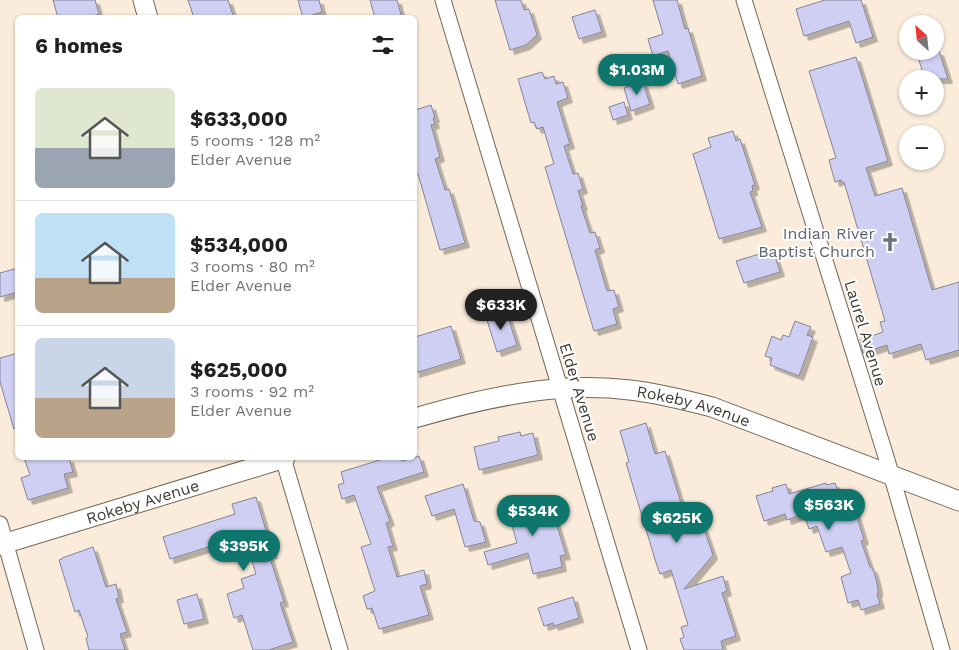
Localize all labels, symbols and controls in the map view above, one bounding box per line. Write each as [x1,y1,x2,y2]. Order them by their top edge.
north arrow [899,15,944,60]
map controls [899,15,944,170]
icon: filters [369,31,397,59]
text: 6 homes [35,33,123,58]
pin: $1.03M [596,54,678,96]
text: $1.03M [609,60,665,79]
button: + [899,70,944,115]
text: $633,000 [190,106,288,131]
icon: home [75,108,135,168]
button: − [899,125,944,170]
text: 5 rooms · 128 m² [190,131,320,150]
text: Elder Avenue [190,150,292,169]
place label: Indian River Baptist Church [758,224,875,261]
church icon: Indian River Baptist Church [879,231,901,253]
text: $534,000 [190,232,288,257]
icon: home [75,233,135,293]
text: 3 rooms · 80 m² [190,257,315,276]
text: Elder Avenue [190,276,292,295]
street label: Laurel Avenue [840,278,891,388]
pin: $633K [466,288,536,331]
text: $633K [476,295,526,314]
street label: Elder Avenue [556,341,604,444]
text: $625,000 [190,357,288,382]
icon: home [75,358,135,418]
text: 3 rooms · 92 m² [190,382,314,401]
street label: Rokeby Avenue [636,382,753,431]
text: Elder Avenue [190,401,292,420]
street label: Rokeby Avenue [84,476,201,528]
pin: $563K [794,488,864,531]
pin: $534K [498,494,568,537]
text: $563K [804,495,854,514]
text: $534K [508,501,558,520]
pin: $625K [642,502,712,544]
text: $625K [652,508,702,527]
pin: $395K [209,530,279,572]
text: $395K [219,536,269,555]

